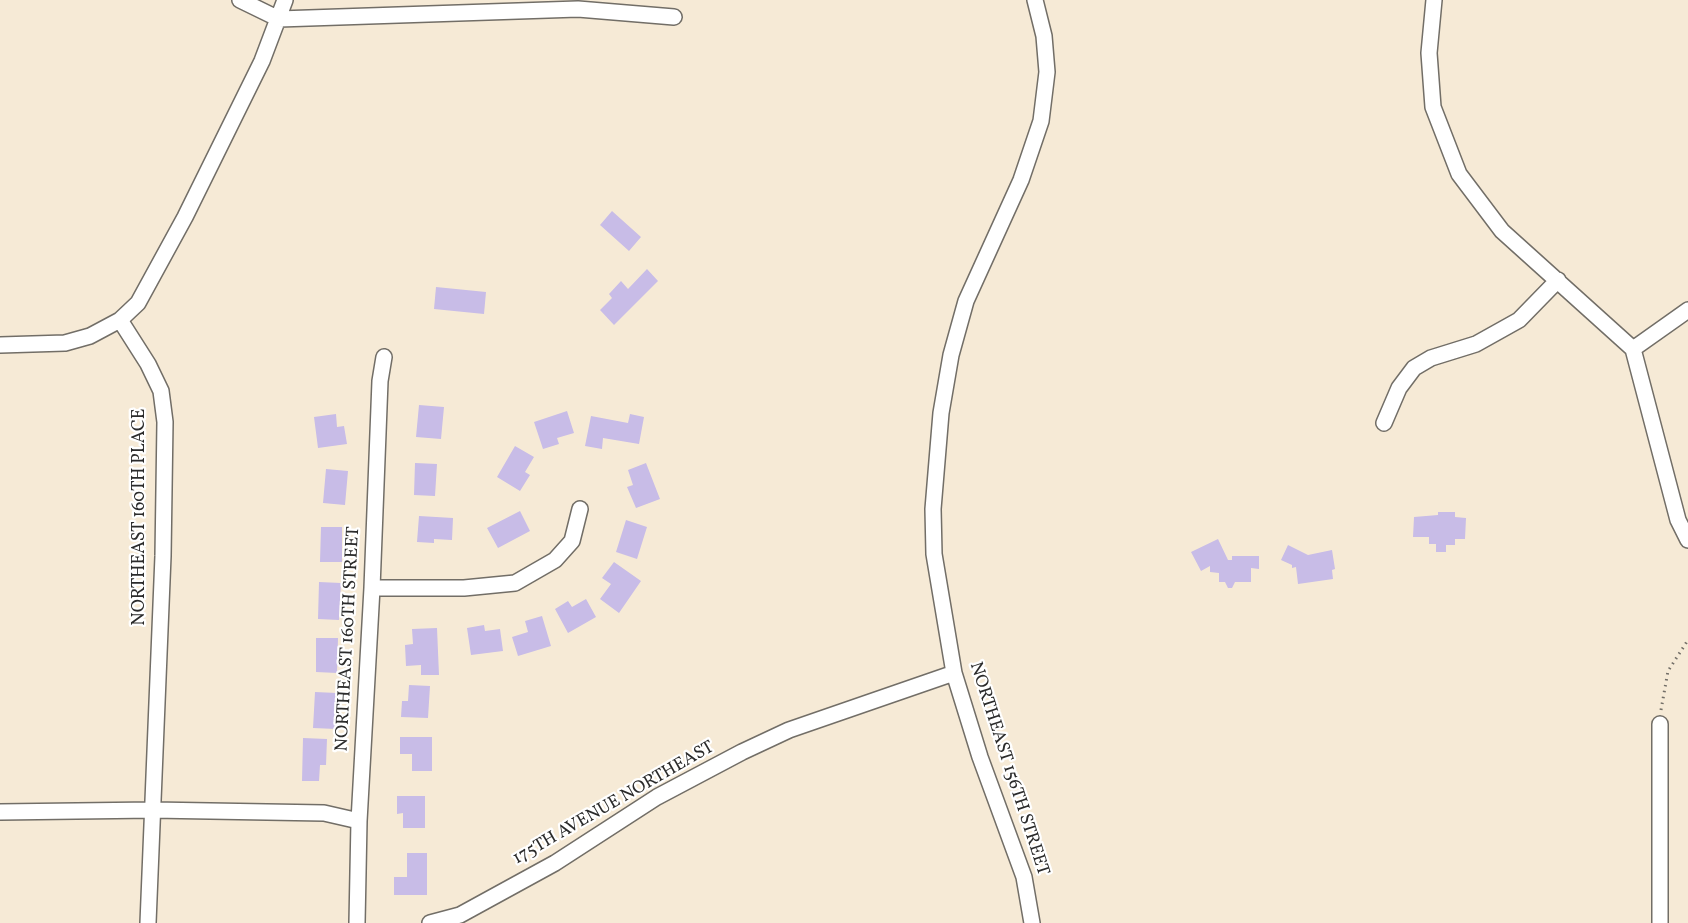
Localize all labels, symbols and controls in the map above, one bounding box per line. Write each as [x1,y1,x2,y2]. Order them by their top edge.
street label: NORTHEAST 160TH PLACE [130,408,152,626]
street label: NORTHEAST 160TH STREET [332,526,366,752]
street label: NORTHEAST 156TH STREET [963,660,1053,878]
street label: 175TH AVENUE NORTHEAST [509,737,719,871]

